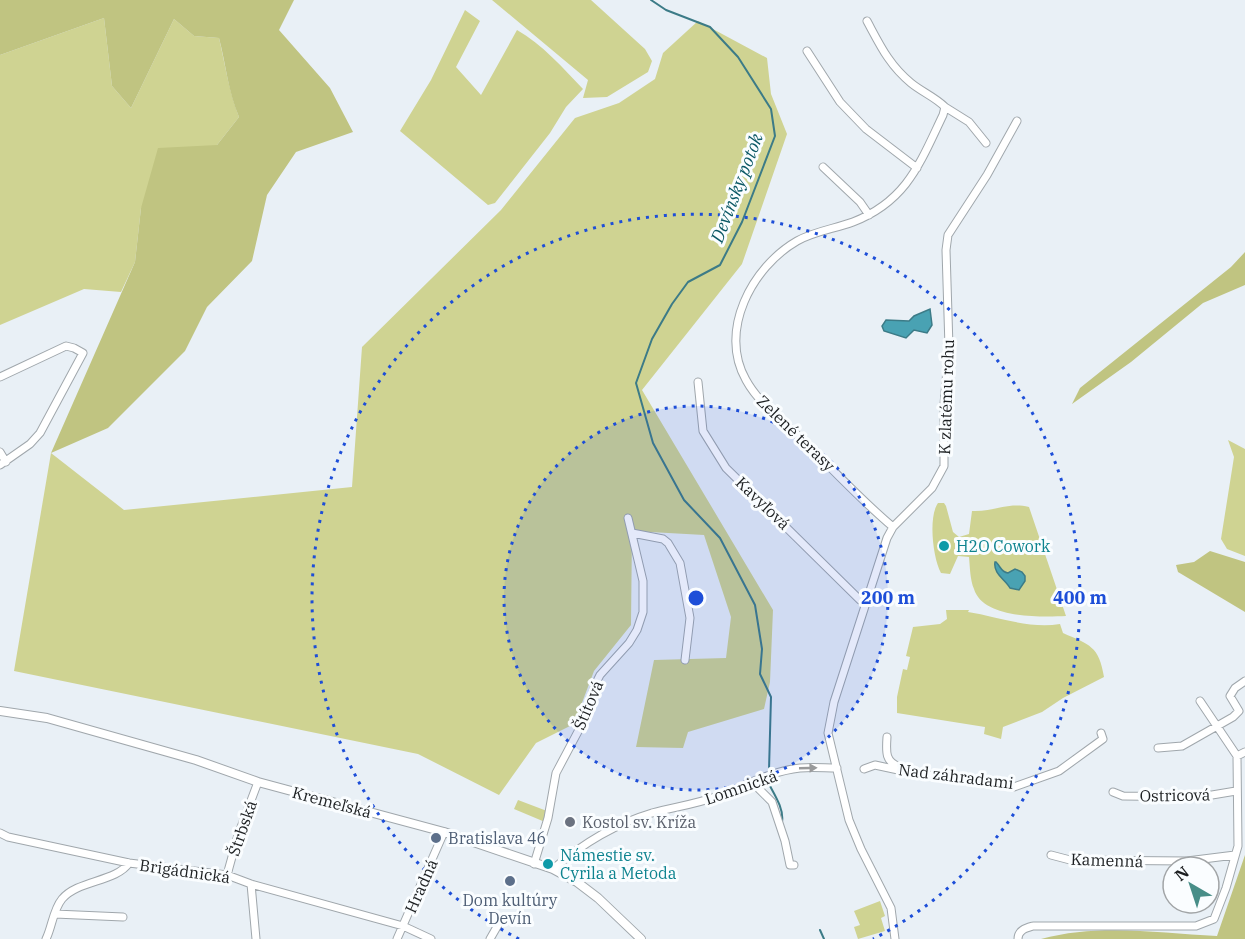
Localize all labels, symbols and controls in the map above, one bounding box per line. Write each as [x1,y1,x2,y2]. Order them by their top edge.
water label: Devínsky potok [705,129,768,247]
street label: K zlatému rohu [934,339,958,455]
street label: Zelené terasy [753,391,840,476]
street label: Kavyľová [732,472,795,534]
place label: H2O Cowork [956,536,1051,556]
marker: H2O Cowork [937,539,951,553]
text: 200 m [861,586,916,609]
text: 400 m [1053,586,1108,609]
centre of rings [686,588,706,608]
street label: Štítová [568,677,607,733]
street label: Nad záhradami [897,759,1015,793]
one-way arrow [798,764,817,773]
street label: Lomnická [702,765,780,809]
street label: Kremeľská [290,782,374,822]
street label: Ostricová [1139,784,1211,806]
street label: Štrbská [222,797,261,858]
place label: Kostol sv. Kríža [582,812,696,832]
marker: Kostol sv. Kríža [563,815,577,829]
place label: Bratislava 46 [448,828,546,848]
marker: Bratislava 46 [429,831,443,845]
place label: Námestie sv. Cyrila a Metoda [560,845,677,883]
street label: Kamenná [1070,849,1144,871]
street label: Brigádnická [138,855,232,887]
north arrow [1161,855,1221,915]
street label: Hradná [400,856,442,916]
marker: Námestie sv. Cyrila a Metoda [541,857,555,871]
text: N [1170,862,1193,885]
marker: Dom kultúry Devín [503,874,517,888]
place label: Dom kultúry Devín [463,890,558,928]

